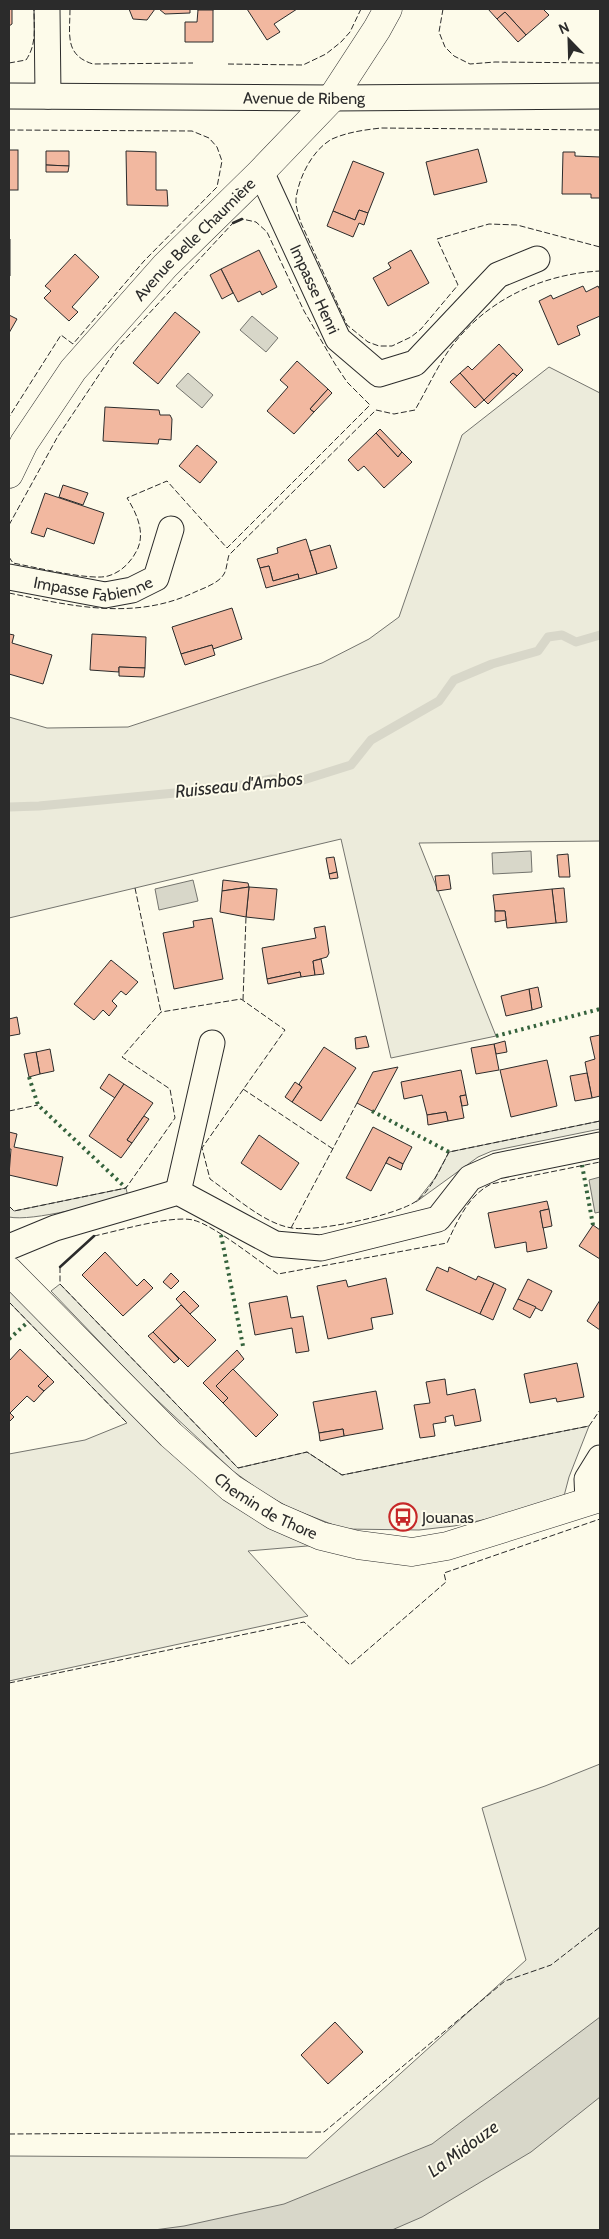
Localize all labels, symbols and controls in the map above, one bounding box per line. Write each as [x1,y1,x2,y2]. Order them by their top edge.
north arrow [544,15,594,65]
text: N [556,18,572,38]
street label: Avenue de Ribeng [243,88,366,108]
street label: Avenue Belle Chaumière [130,174,259,304]
street label: Impasse Henri [286,241,344,337]
street label: Impasse Fabienne [32,572,156,605]
water label: Ruisseau d'Ambos [174,767,304,803]
street label: Chemin de Thore [211,1468,321,1543]
bus stop icon: Jouanas [388,1502,418,1532]
place label: Jouanas [421,1508,474,1527]
water label: La Midouze [423,2116,503,2182]

